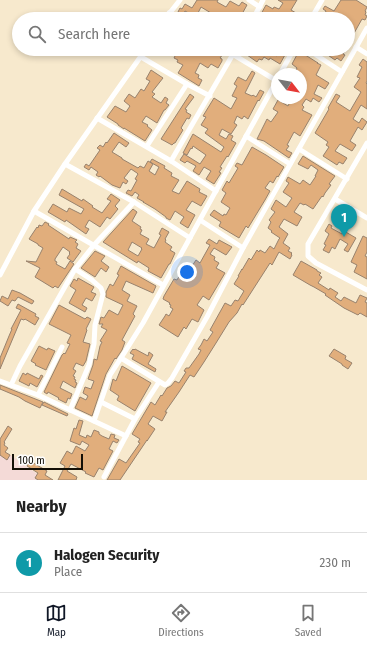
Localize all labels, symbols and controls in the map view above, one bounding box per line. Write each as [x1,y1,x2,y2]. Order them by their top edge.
search box [12,12,355,56]
icon: search [26,23,48,45]
text: Search here [58,25,130,43]
north arrow [271,68,307,104]
pin: 1 [331,204,357,237]
your location [177,262,197,282]
scale bar [12,452,83,471]
text: 100 m [18,454,45,467]
text: Nearby [16,496,67,517]
text: Halogen Security [54,546,159,564]
text: 1 [26,555,32,570]
text: 230 m [320,555,351,570]
text: Place [54,564,82,579]
tab: Map [45,602,67,639]
tab: Directions [158,602,204,639]
tab: Saved [295,602,322,639]

